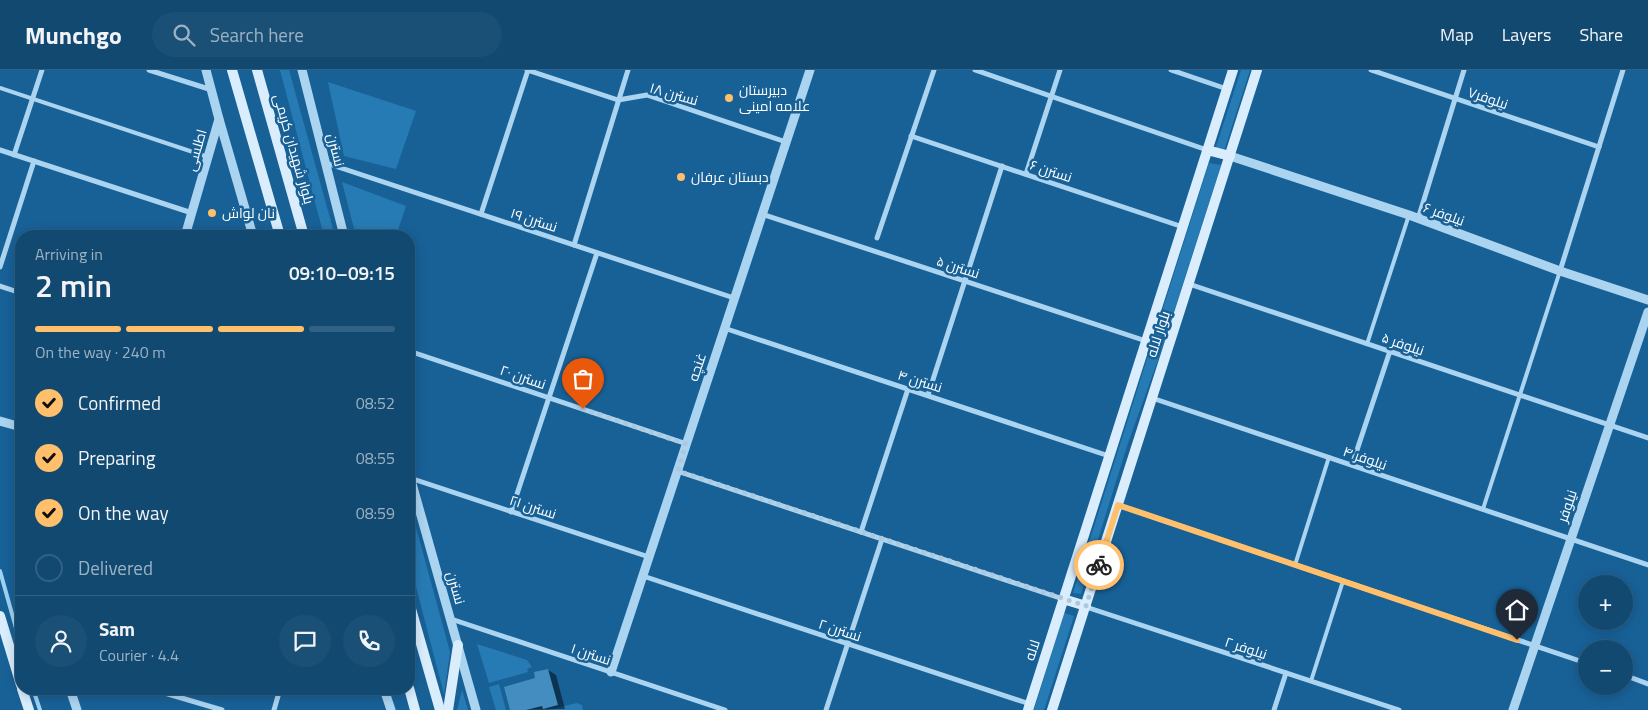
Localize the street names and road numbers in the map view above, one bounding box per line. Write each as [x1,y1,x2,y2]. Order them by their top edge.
street label: نسترن ۱۸ [647,77,701,110]
street label: نیلوفر۷ [1465,81,1511,114]
street label: بلوار شهیدان کریمی [269,91,320,206]
street label: اطلسی [180,126,212,173]
street label: نسترن [322,131,351,169]
street label: نسترن ۶ [1027,154,1075,187]
street label: نیلوفر ۶ [1421,196,1468,231]
street label: نسترن ۱۹ [508,202,560,237]
street label: نسترن ۵ [934,250,982,283]
street label: بلوار لاله [1140,308,1175,360]
street label: نیلوفر ۵ [1379,326,1427,361]
street label: غنچه [682,350,711,384]
street label: نسترن ۲۰ [497,359,549,394]
street label: نسترن ۴ [895,364,945,397]
street label: نیلوفر ۴ [1340,440,1390,475]
street label: نیلوفر [1551,487,1582,526]
street label: نسترن ۲۱ [507,489,559,524]
street label: نسترن [442,569,471,607]
street label: نسترن ۲ [816,613,864,646]
street label: نیلوفر ۲ [1222,631,1270,664]
street label: نسترن ۱ [568,637,614,670]
street label: لاله [1018,637,1045,663]

